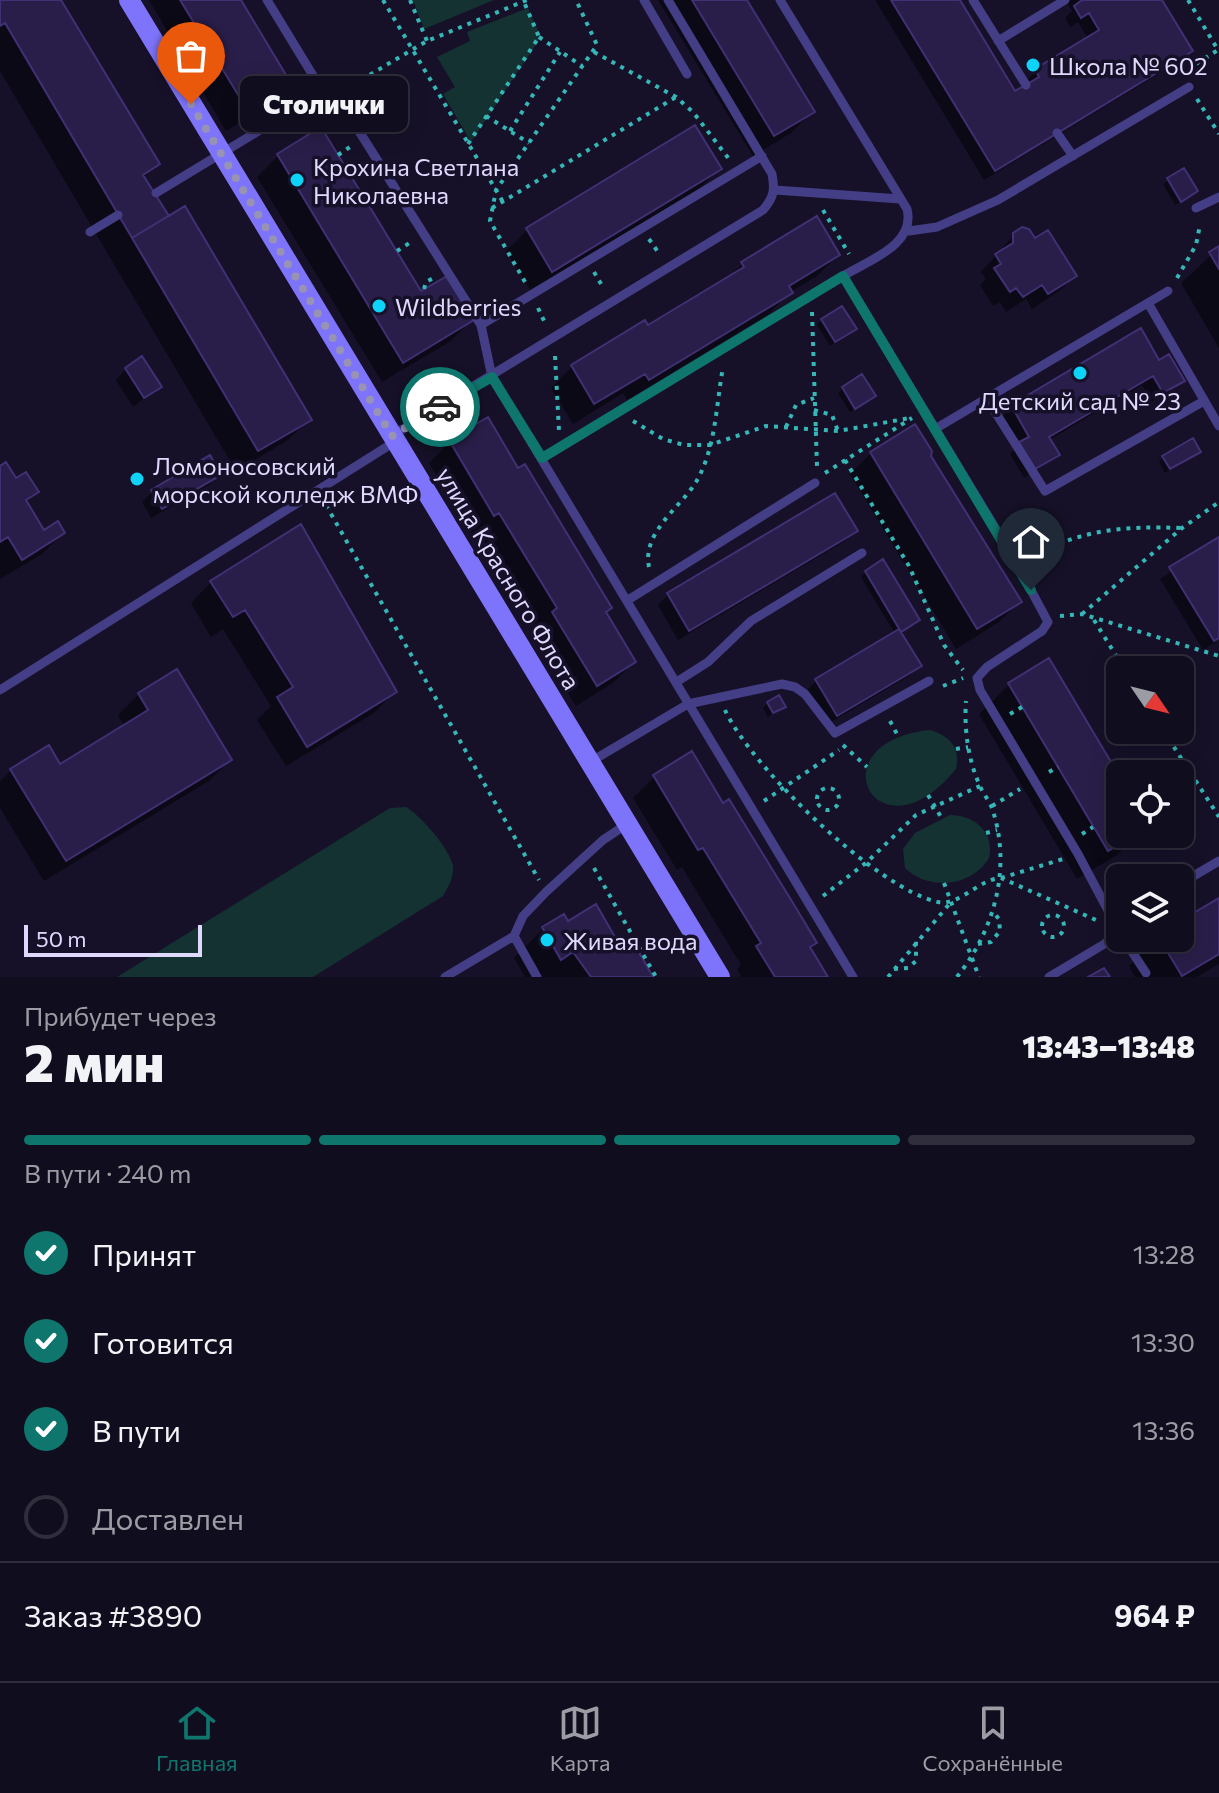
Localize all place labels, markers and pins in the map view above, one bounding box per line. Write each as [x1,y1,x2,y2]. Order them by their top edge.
pin [157,22,225,104]
place label: Школа № 602 [1049,51,1208,80]
marker: Школа № 602 [1024,56,1042,74]
callout: Столички [239,76,407,132]
place label: Крохина Светлана Николаевна [313,152,519,209]
marker: Крохина Светлана Николаевна [288,171,306,189]
place label: Wildberries [395,292,521,321]
marker: Wildberries [370,297,388,315]
marker: Детский сад № 23 [1071,364,1089,382]
place label: Детский сад № 23 [979,386,1181,415]
place label: Ломоносовский морской колледж ВМФ [153,451,418,508]
marker: Ломоносовский морской колледж ВМФ [128,470,146,488]
pin [997,508,1065,590]
place label: Живая вода [563,926,697,955]
marker: Живая вода [538,931,556,949]

